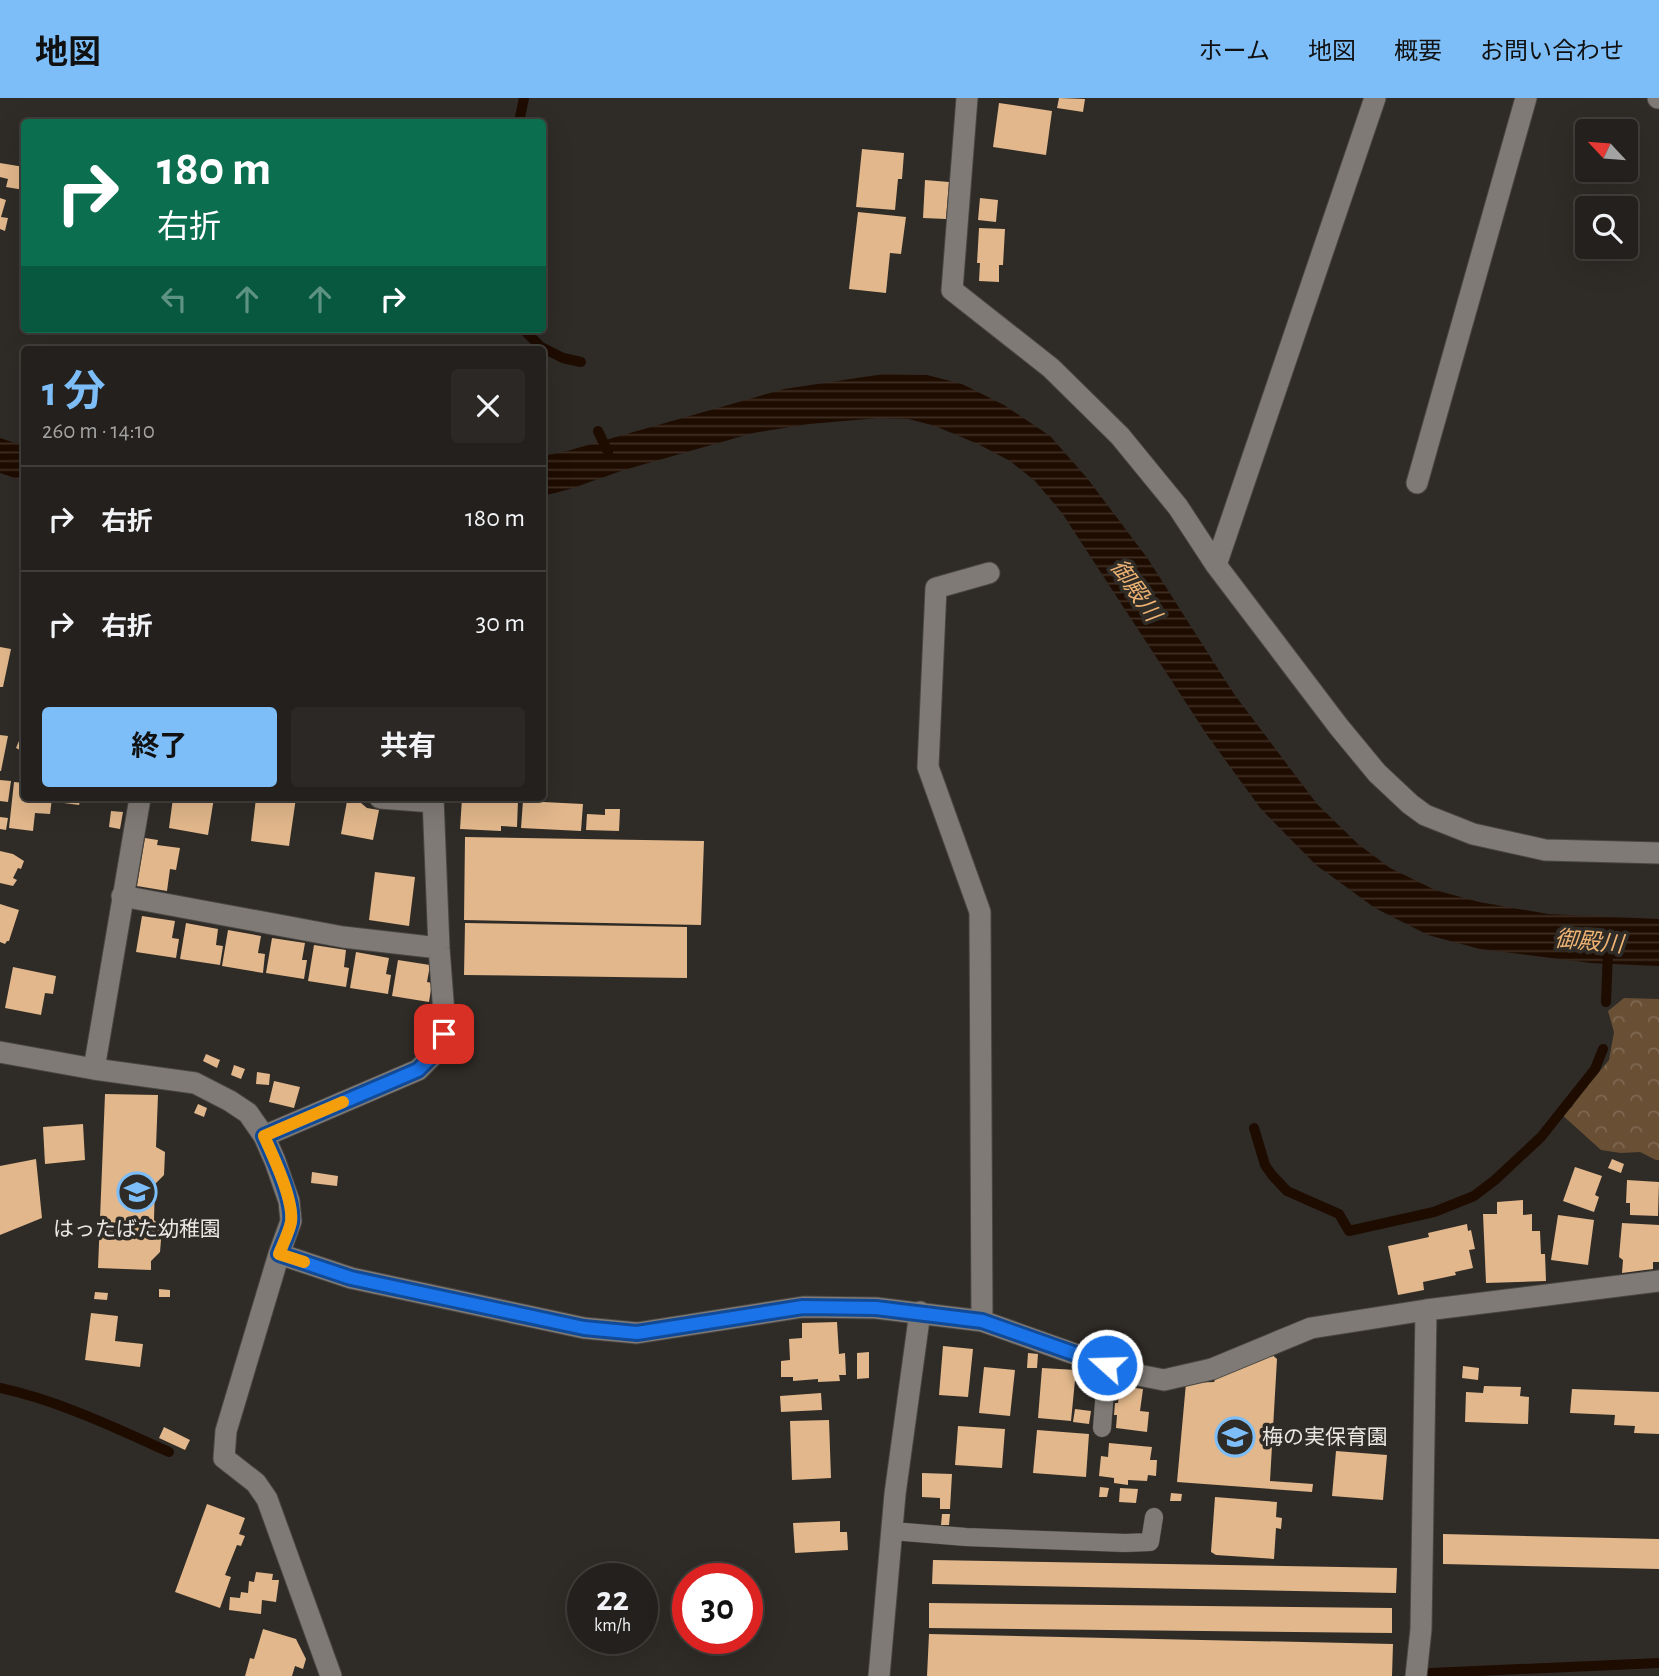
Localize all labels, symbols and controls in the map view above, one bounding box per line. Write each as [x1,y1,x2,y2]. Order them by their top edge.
text: 地図 [35,37,101,70]
text: ホーム [1199,40,1270,64]
text: 地図 [1308,40,1356,64]
text: 概要 [1394,40,1442,64]
text: お問い合わせ [1480,40,1624,64]
north arrow [1575,119,1638,182]
map controls [1575,119,1638,259]
text: 180 m [157,145,271,194]
icon: right [42,147,133,238]
button: search [1575,196,1638,259]
text: 右折 [157,211,221,243]
icon: left [155,280,193,318]
icon: ahead [228,280,266,318]
icon: ahead [301,280,339,318]
icon: right [374,280,412,318]
button: close [451,369,525,443]
text: 1 分 [42,371,105,413]
text: 260 m · 14:10 [42,420,155,443]
icon: right [42,500,80,538]
text: 180 m [465,505,525,531]
text: 右折 [101,509,153,535]
water label: 御殿川 [1106,555,1167,628]
icon: right [42,605,80,643]
text: 30 m [475,610,525,636]
text: 右折 [101,614,153,640]
button: 終了 [42,707,277,787]
button: 共有 [291,707,525,787]
water label: 御殿川 [1553,926,1627,957]
pin [414,1004,474,1064]
icon: arrive [425,1015,463,1053]
school or university icon: はったばた幼稚園 [116,1171,158,1213]
place label: はったばた幼稚園 [53,1218,221,1240]
position arrow [1070,1328,1144,1402]
school or university icon: 梅の実保育園 [1214,1416,1256,1458]
place label: 梅の実保育園 [1262,1426,1388,1448]
speed limit sign: 30 [672,1563,763,1654]
text: 22 [596,1582,629,1617]
text: km/h [594,1617,631,1635]

